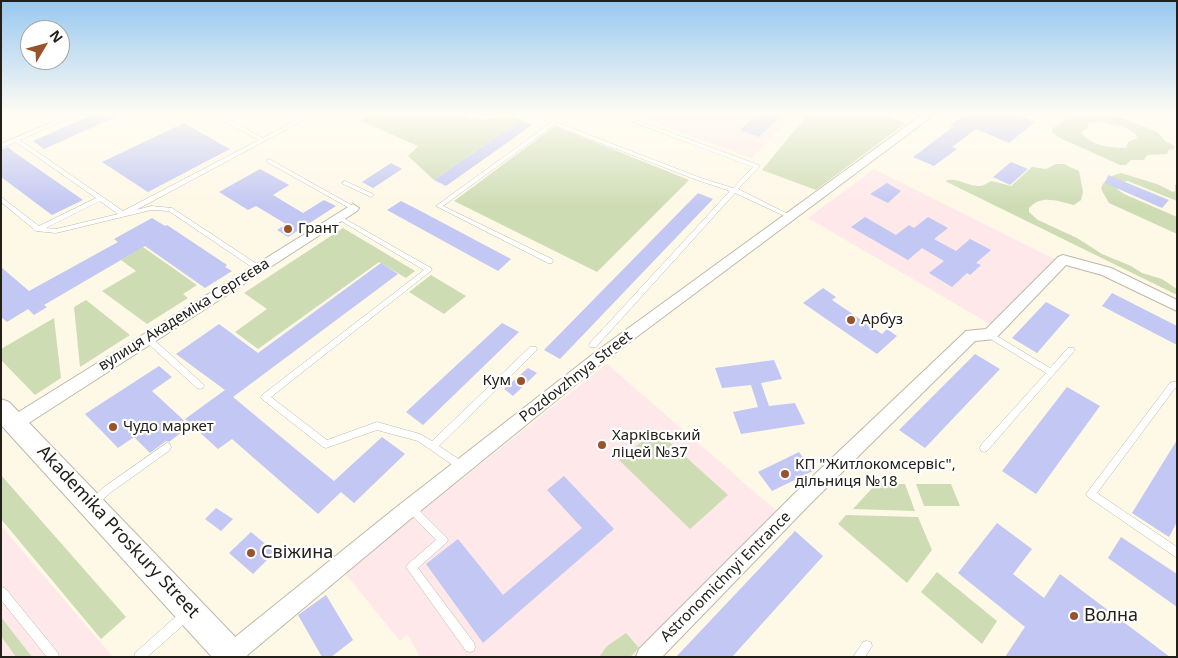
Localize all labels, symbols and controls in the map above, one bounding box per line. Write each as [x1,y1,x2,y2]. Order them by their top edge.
north arrow [20,20,70,70]
text: N [46,26,68,47]
place label: Грант [298,220,339,238]
marker: Грант [282,223,294,235]
street label: вулиця Академіка Сергєєва [95,255,273,375]
place label: Арбуз [861,311,903,329]
marker: Арбуз [845,314,857,326]
street label: Pozdovzhnya Street [516,327,636,427]
place label: Кум [483,372,511,390]
marker: Кум [515,375,527,387]
place label: Чудо маркет [123,418,214,436]
marker: Чудо маркет [107,421,119,433]
place label: Харківський ліцей №37 [612,427,701,462]
marker: Харківський ліцей №37 [596,439,608,451]
street label: Akademika Proskury Street [32,441,204,623]
place label: КП "Житлокомсервіс", дільниця №18 [795,456,956,491]
marker: КП "Житлокомсервіс", дільниця №18 [779,468,791,480]
street label: Astronomichnyi Entrance [657,508,795,646]
place label: Свіжина [261,542,333,564]
marker: Свіжина [245,547,257,559]
place label: Волна [1084,605,1138,627]
marker: Волна [1068,610,1080,622]

